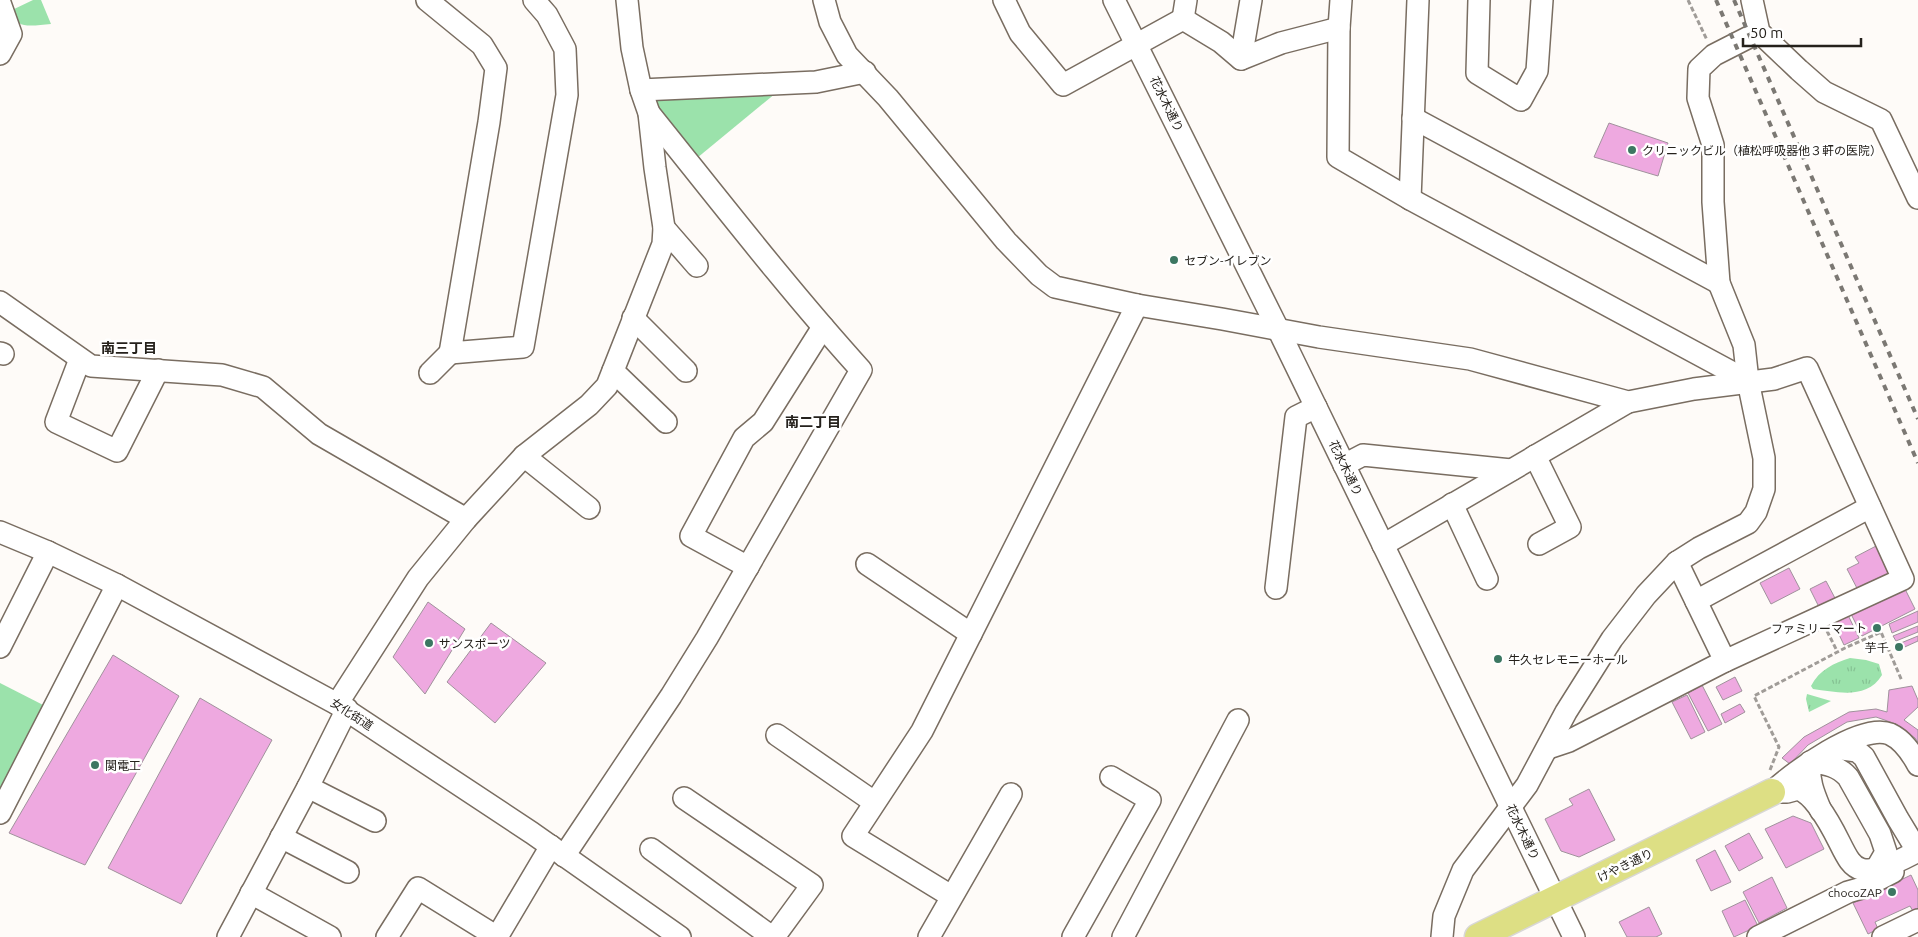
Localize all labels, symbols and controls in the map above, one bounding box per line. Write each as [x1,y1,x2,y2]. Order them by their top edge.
scale bar [1743,15,1860,47]
text: 50 m [1750,24,1783,41]
street label: 花水木通り [1148,74,1186,134]
marker: クリニックビル（植松呼吸器他３軒の医院） [1626,144,1638,156]
place label: クリニックビル（植松呼吸器他３軒の医院） [1642,144,1882,157]
marker: セブン-イレブン [1168,254,1180,266]
place label: セブン-イレブン [1184,254,1271,267]
district label: 南三丁目 [101,340,157,356]
district label: 南二丁目 [785,414,841,430]
street label: 花水木通り [1327,438,1365,498]
place label: ファミリーマート [1771,622,1867,635]
marker: ファミリーマート [1871,622,1883,634]
marker: サンスポーツ [423,637,435,649]
place label: サンスポーツ [439,637,511,650]
place label: 芋千 [1865,641,1889,654]
marker: 芋千 [1893,641,1905,653]
marker: 牛久セレモニーホール [1492,653,1504,665]
place label: 牛久セレモニーホール [1508,653,1628,666]
street label: 女化街道 [328,695,376,733]
marker: 関電工 [89,759,101,771]
place label: 関電工 [105,759,141,772]
street label: 花水木通り [1504,802,1542,862]
street label: けやき通り [1595,846,1655,884]
place label: chocoZAP [1828,886,1882,899]
marker: chocoZAP [1886,886,1898,898]

